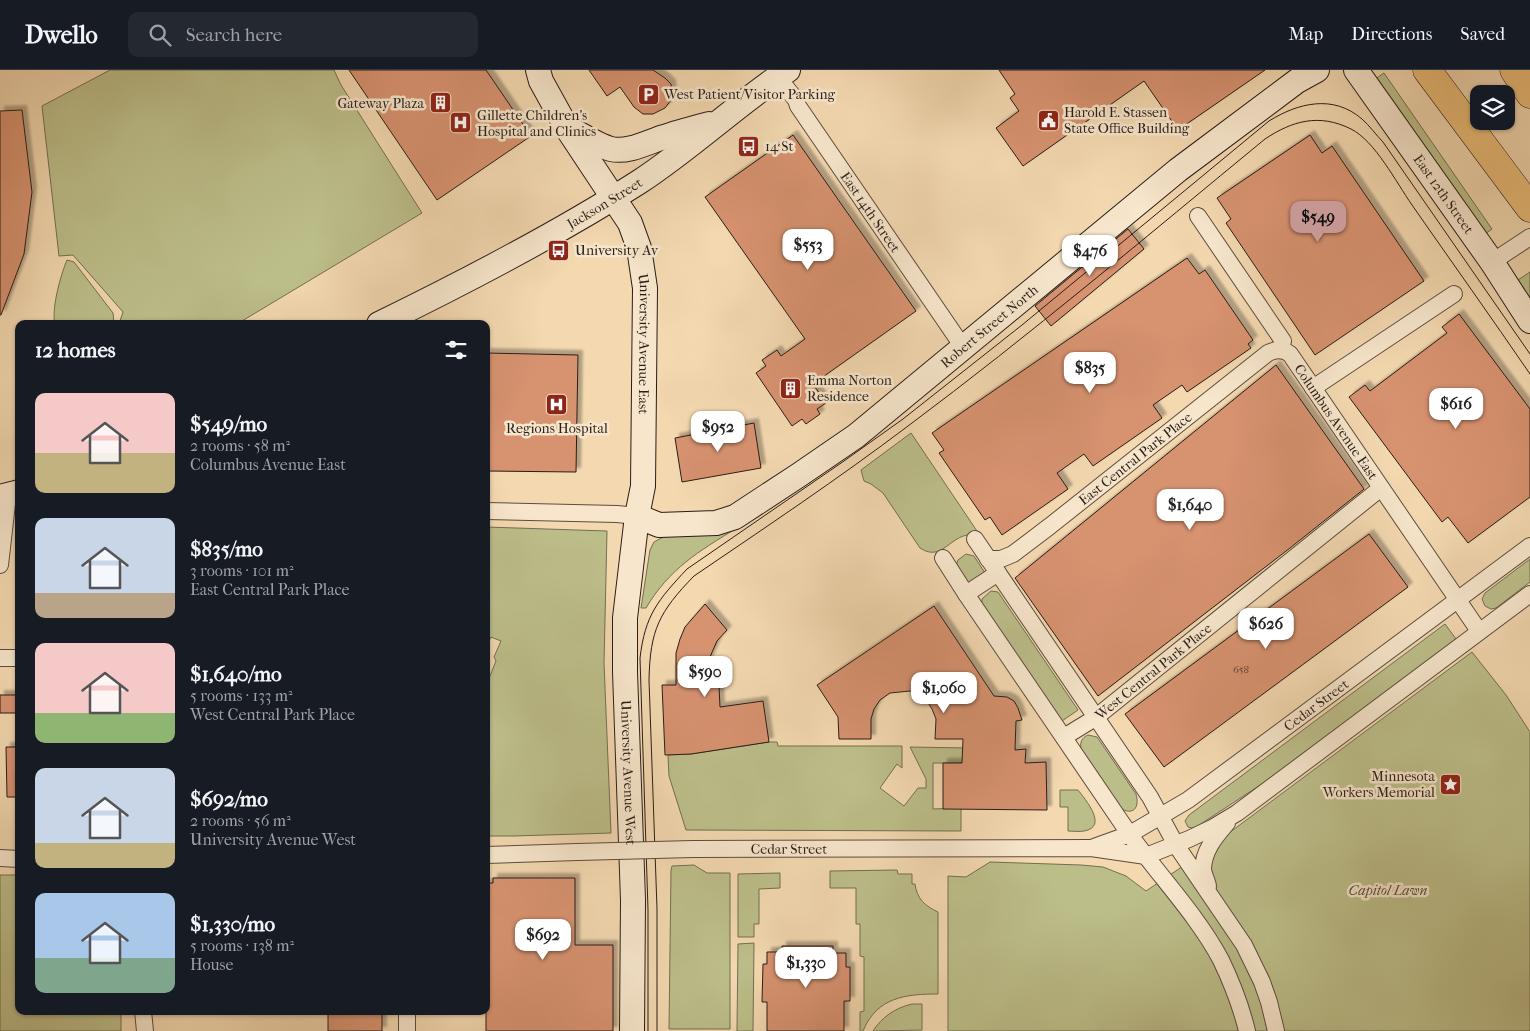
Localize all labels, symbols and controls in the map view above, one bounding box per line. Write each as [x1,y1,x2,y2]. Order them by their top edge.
search box [128,12,478,57]
text: Dwello [25,21,98,49]
icon: search [146,21,174,49]
text: Search here [186,24,282,46]
text: Map [1289,24,1323,45]
text: Directions [1351,24,1432,45]
text: Saved [1460,24,1505,45]
parking icon: West Patient/Visitor Parking [636,82,660,106]
map controls [1470,85,1515,130]
button: layers [1470,85,1515,130]
place label: West Patient/Visitor Parking [663,86,836,103]
building icon: Gateway Plaza [428,91,452,115]
place label: Gateway Plaza [337,95,425,112]
place label: Harold E. Stassen State Office Building [1064,104,1190,137]
place label: Gillette Children's Hospital and Clinics [477,107,596,140]
public building icon: Harold E. Stassen State Office Building [1036,108,1060,132]
hospital icon: Gillette Children's Hospital and Clinics [449,111,473,135]
bus stop icon: 14 St [737,134,761,158]
place label: 14 St [765,138,794,155]
street label: East 12th Street [1410,151,1478,237]
street label: East 14th Street [837,168,904,256]
street label: Jackson Street [563,174,645,233]
pin: $549 [1288,200,1348,243]
text: $549 [1301,207,1335,226]
pin: $553 [778,228,838,271]
pin: $476 [1060,234,1120,277]
text: $553 [793,235,823,254]
bus stop icon: University Av [547,238,571,262]
text: $476 [1073,241,1107,260]
place label: University Av [575,242,659,259]
street label: University Avenue East [634,272,654,414]
street label: Robert Street North [937,281,1042,371]
icon: filters [442,336,470,364]
text: 12 homes [35,338,116,362]
pin: $835 [1060,352,1120,394]
text: $835 [1075,358,1105,377]
street label: Columbus Avenue East [1291,361,1382,483]
place label: Emma Norton Residence [807,372,892,405]
building icon: Emma Norton Residence [779,376,803,400]
pin: $616 [1426,388,1486,430]
hospital icon: Regions Hospital [545,393,569,417]
text: $616 [1440,394,1472,413]
street label: East Central Park Place [1075,408,1195,509]
pin: $952 [688,410,748,453]
text: $549/mo [190,412,267,436]
icon: home [75,413,135,473]
text: $952 [702,417,734,436]
place label: Regions Hospital [506,420,608,437]
text: 2 rooms · 58 m² [190,436,290,455]
text: Columbus Avenue East [190,455,346,474]
pin: $1,640 [1149,488,1231,531]
text: $1,640 [1168,495,1212,514]
text: $835/mo [190,537,263,561]
icon: home [75,538,135,598]
text: 3 rooms · 101 m² [190,561,293,580]
text: East Central Park Place [190,580,350,599]
pin: $626 [1236,608,1296,650]
text: $626 [1249,614,1283,633]
street label: West Central Park Place [1091,619,1215,724]
pin: $590 [675,656,735,698]
text: $1,640/mo [190,662,282,686]
text: $590 [689,662,721,681]
icon: home [75,663,135,723]
house number: 658 [1233,663,1249,676]
pin: $1,060 [903,672,985,714]
street label: Cedar Street [1280,675,1352,735]
text: $1,060 [922,678,966,697]
text: 5 rooms · 133 m² [190,686,293,705]
street label: University Avenue West [617,700,640,845]
text: West Central Park Place [190,705,355,724]
place label: Minnesota Workers Memorial [1322,768,1436,801]
place icon: Minnesota Workers Memorial [1439,772,1463,796]
text: $692/mo [190,787,268,811]
icon: home [75,788,135,848]
text: 2 rooms · 56 m² [190,811,291,830]
text: University Avenue West [190,830,356,849]
street label: Cedar Street [751,840,827,857]
park label: Capitol Lawn [1349,882,1428,899]
text: $1,330/mo [190,912,275,936]
icon: home [75,913,135,973]
pin: $692 [513,918,573,961]
text: $692 [526,925,560,944]
text: 5 rooms · 138 m² [190,936,294,955]
pin: $1,330 [765,946,847,989]
text: $1,330 [786,953,826,972]
text: House [190,955,233,974]

